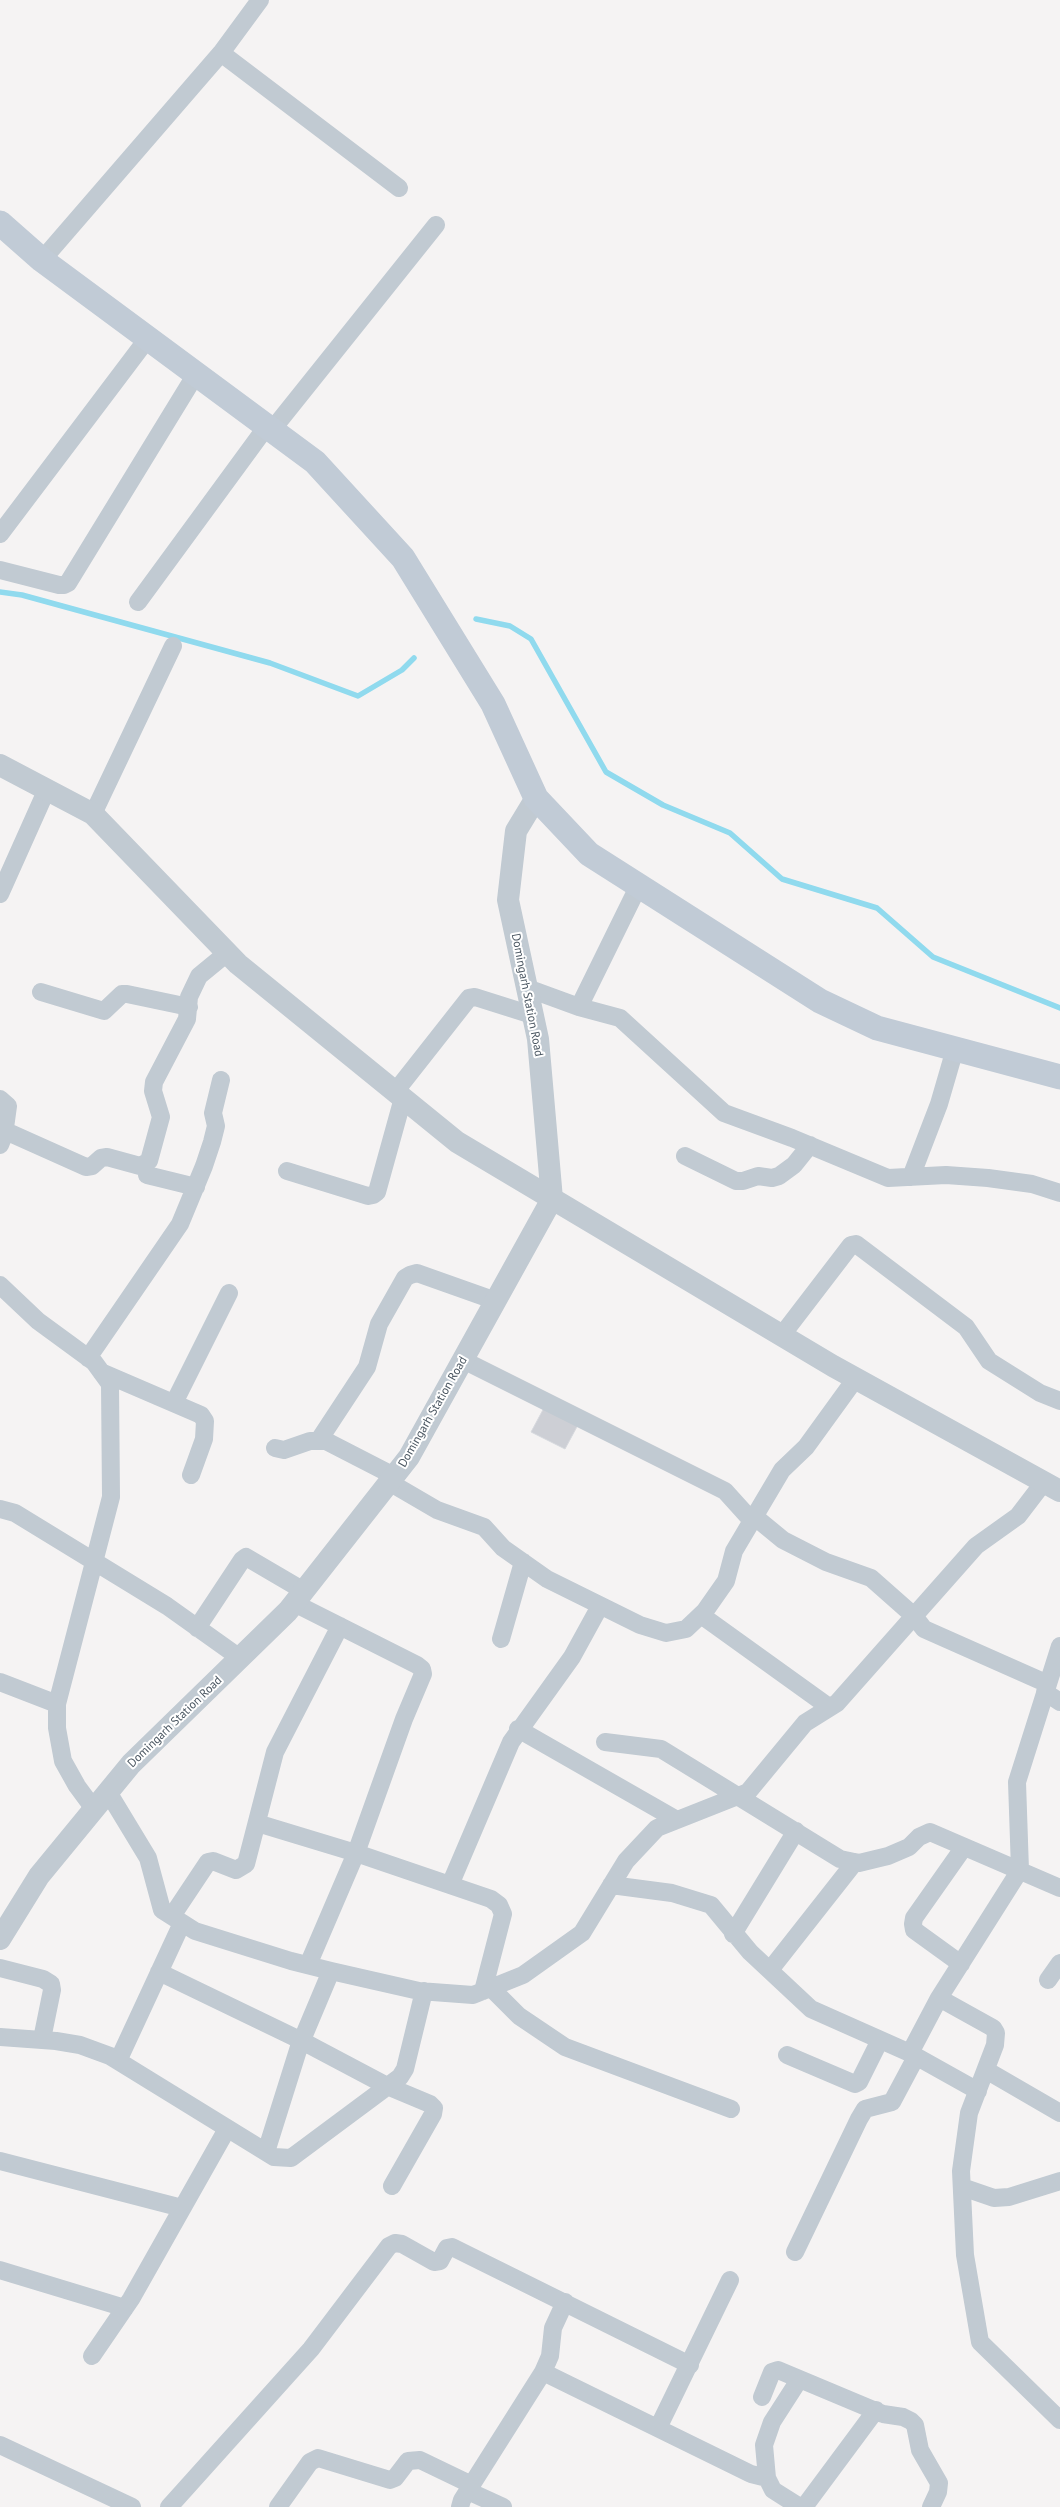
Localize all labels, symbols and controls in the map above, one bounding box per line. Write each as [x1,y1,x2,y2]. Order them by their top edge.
street label: Domingarh Station Road [508,932,546,1058]
street label: Domingarh Station Road [395,1354,471,1470]
street label: Domingarh Station Road [125,1673,225,1771]

